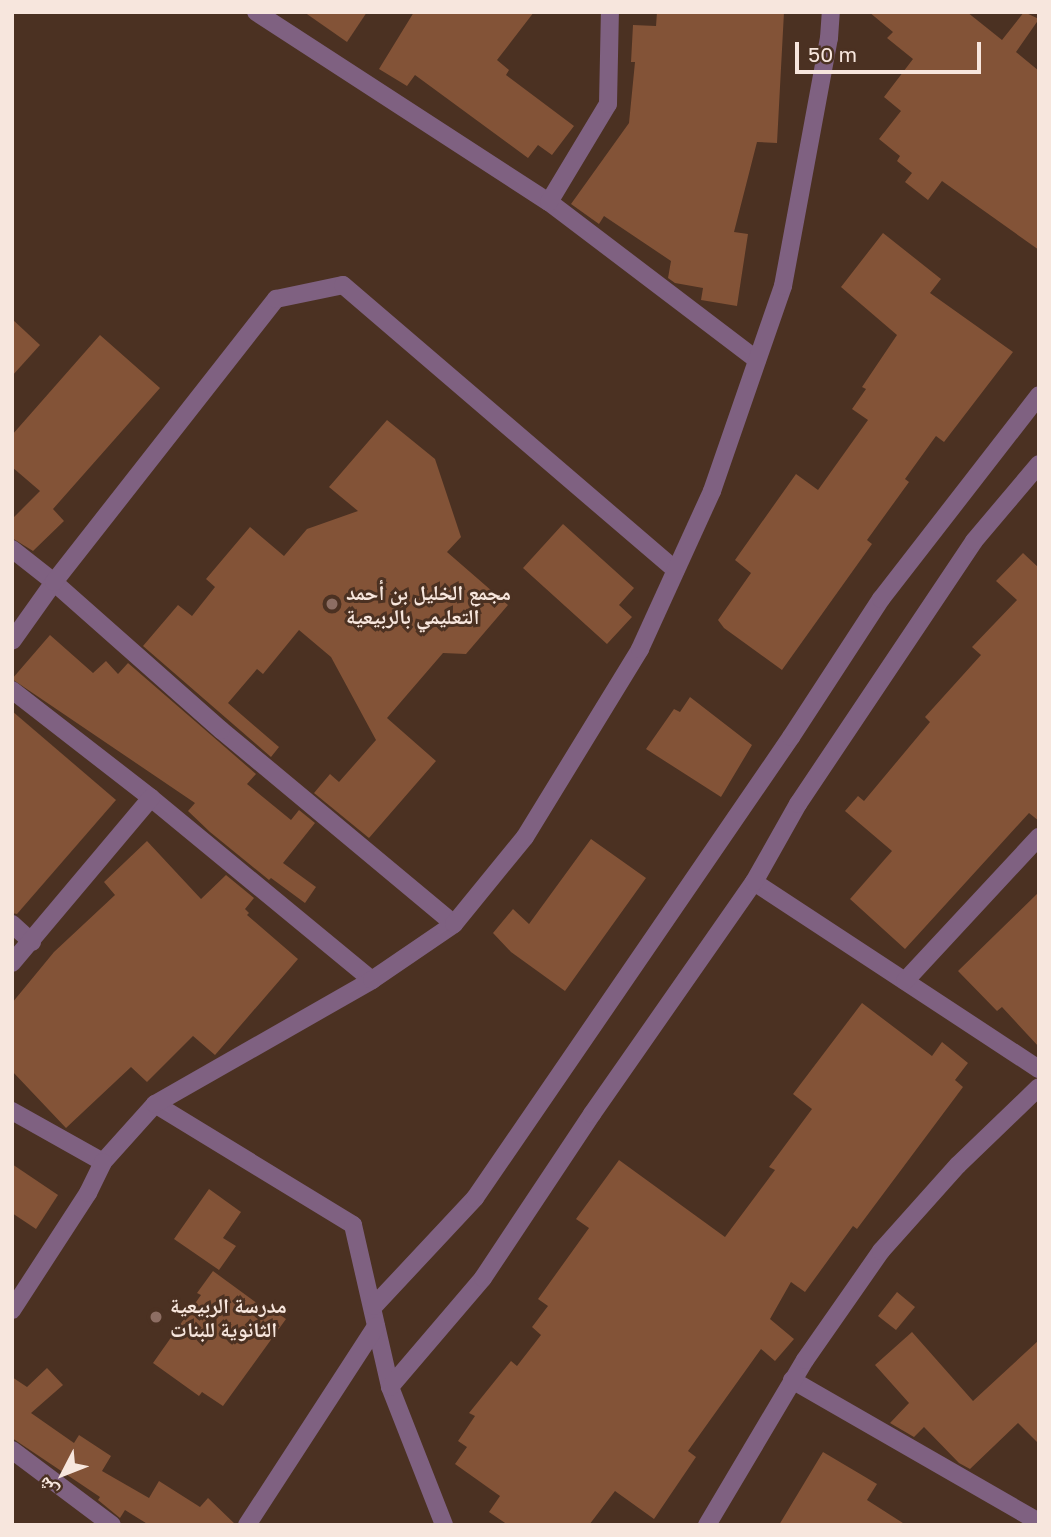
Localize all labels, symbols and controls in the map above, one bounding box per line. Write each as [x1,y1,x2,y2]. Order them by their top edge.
scale bar [799,28,984,72]
text: 50 m [808,41,857,67]
place label: مجمع الخليل بن أحمد التعليمي بالربيعية [346,579,511,629]
marker: مجمع الخليل بن أحمد التعليمي بالربيعية [324,596,340,612]
place label: مدرسة الربيعية الثانوية للبنات [170,1292,287,1342]
marker: مدرسة الربيعية الثانوية للبنات [148,1309,164,1325]
north arrow [28,1439,98,1509]
text: ش [32,1473,62,1504]

